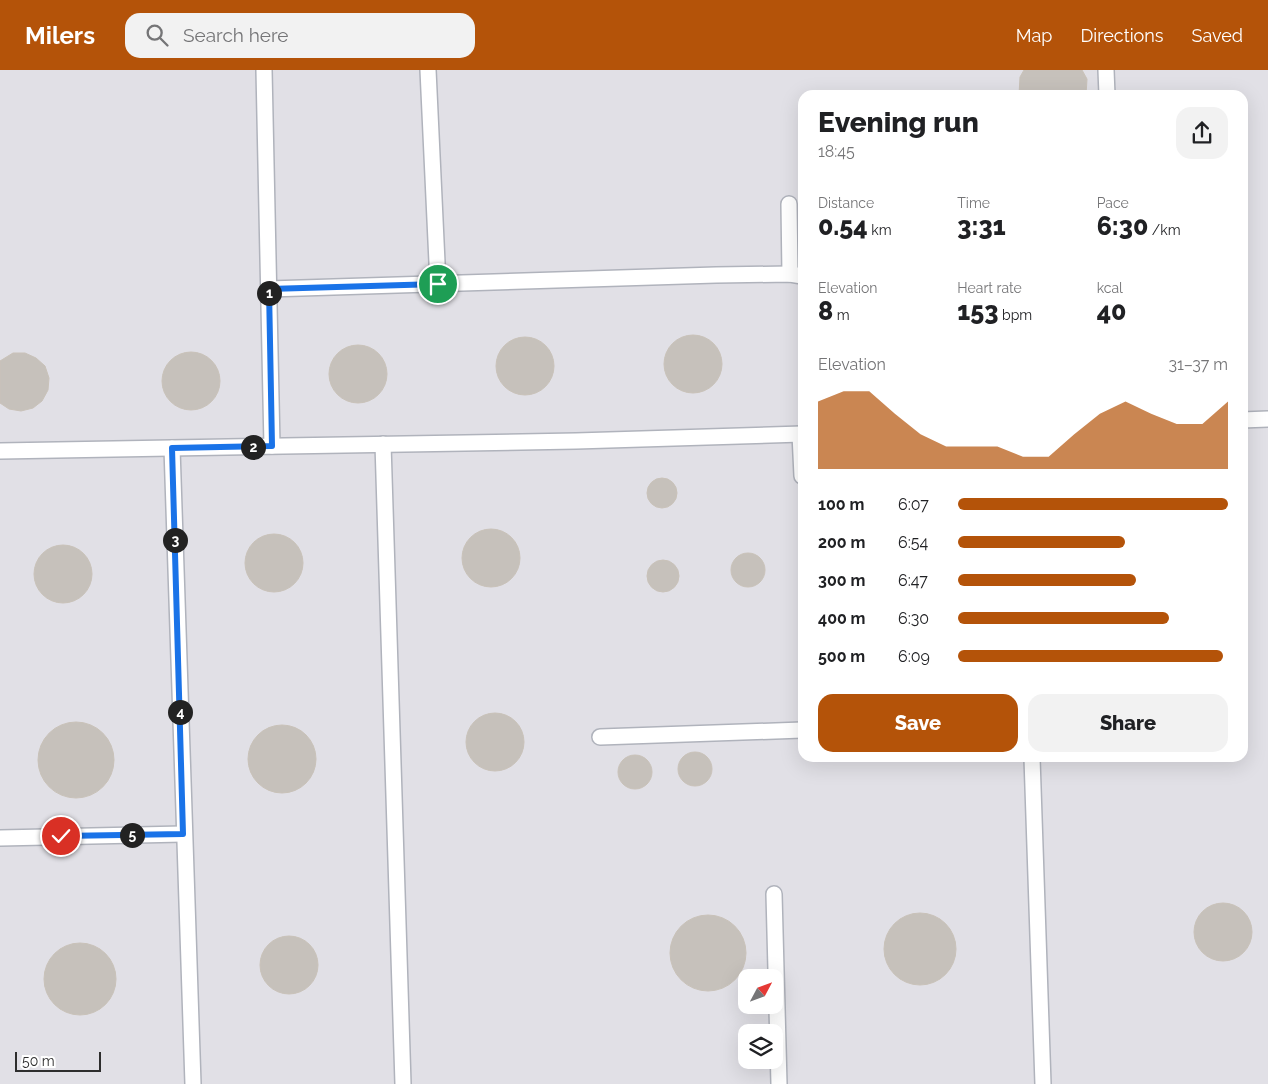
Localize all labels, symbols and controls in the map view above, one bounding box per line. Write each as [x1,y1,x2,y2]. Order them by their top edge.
search box [125,13,475,58]
text: Milers [25,21,95,50]
icon: search [143,21,171,49]
text: Search here [183,24,289,46]
text: Map [1016,25,1052,46]
text: Directions [1080,25,1164,46]
text: Saved [1192,25,1243,46]
text: Evening run [818,106,979,139]
button: share [1176,107,1228,159]
text: 18:45 [818,142,855,161]
text: Distance [818,195,874,211]
text: Time [957,195,990,211]
text: Pace [1097,195,1129,211]
text: 0.54 [818,211,868,241]
text: 3:31 [957,211,1006,241]
text: 6:30 [1097,211,1148,241]
text: km [868,222,892,238]
text: /km [1148,222,1181,238]
pin [417,263,459,305]
icon: arrive [424,270,452,298]
pin: 1 [256,280,282,306]
text: Elevation [818,280,877,296]
text: Heart rate [957,280,1022,296]
text: kcal [1097,280,1123,296]
text: 1 [266,285,273,301]
text: 8 [818,296,833,326]
text: 153 [957,296,998,326]
text: 40 [1097,296,1126,326]
text: m [833,307,850,323]
text: bpm [998,307,1032,323]
text: Elevation [818,355,886,374]
text: 31–37 m [1168,355,1228,374]
pin: 2 [240,434,266,460]
text: 2 [250,439,257,455]
text: 100 m [818,495,864,514]
text: 6:07 [898,495,929,514]
pin: 3 [162,528,188,552]
text: 3 [172,532,179,548]
text: 200 m [818,533,865,552]
text: 6:54 [898,533,928,552]
text: 300 m [818,571,865,590]
text: 6:47 [898,571,928,590]
text: 400 m [818,609,866,628]
text: 6:30 [898,609,929,628]
text: 500 m [818,647,865,666]
text: 6:09 [898,647,930,666]
button: Save [818,694,1018,752]
button: Share [1028,694,1228,752]
pin: 4 [168,700,192,724]
text: 4 [177,704,185,720]
pin [40,815,82,857]
icon: check [47,822,75,850]
pin: 5 [120,822,144,848]
text: 5 [129,827,136,843]
north arrow [738,969,782,1014]
map controls [738,969,783,1069]
button: layers [738,1024,783,1069]
scale bar [15,1049,101,1072]
text: 50 m [22,1053,55,1069]

